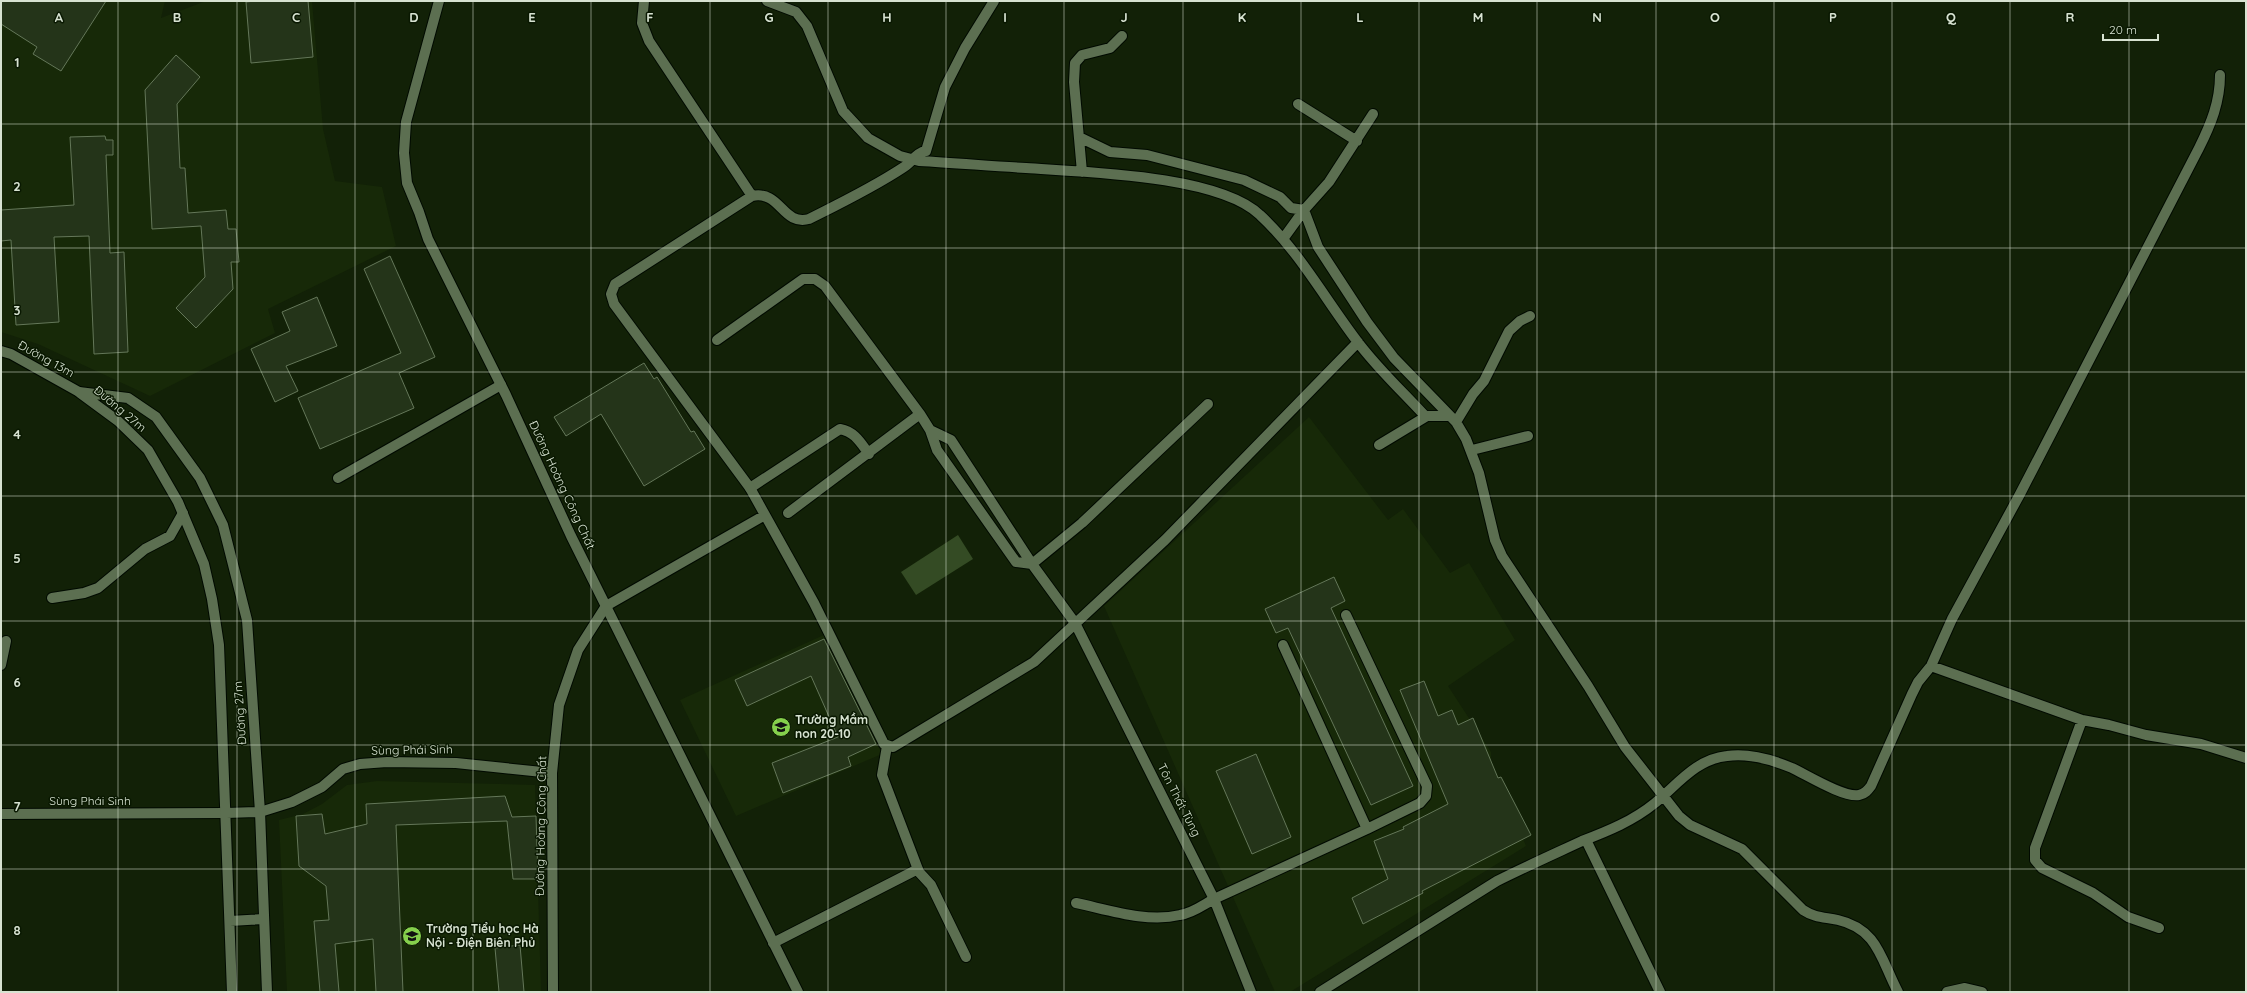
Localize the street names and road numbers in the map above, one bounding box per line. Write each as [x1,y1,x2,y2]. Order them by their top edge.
street label: Đường 13m [15,337,77,380]
street label: Đường 27m [91,382,150,435]
street label: Đường Hoàng Công Chất [526,418,599,551]
street label: Đường 27m [230,681,249,745]
street label: Sùng Phái Sinh [371,741,453,758]
street label: Đường Hoàng Công Chất [532,756,549,896]
street label: Tôn Thất Tùng [1155,761,1204,839]
street label: Sùng Phái Sinh [49,793,131,808]

